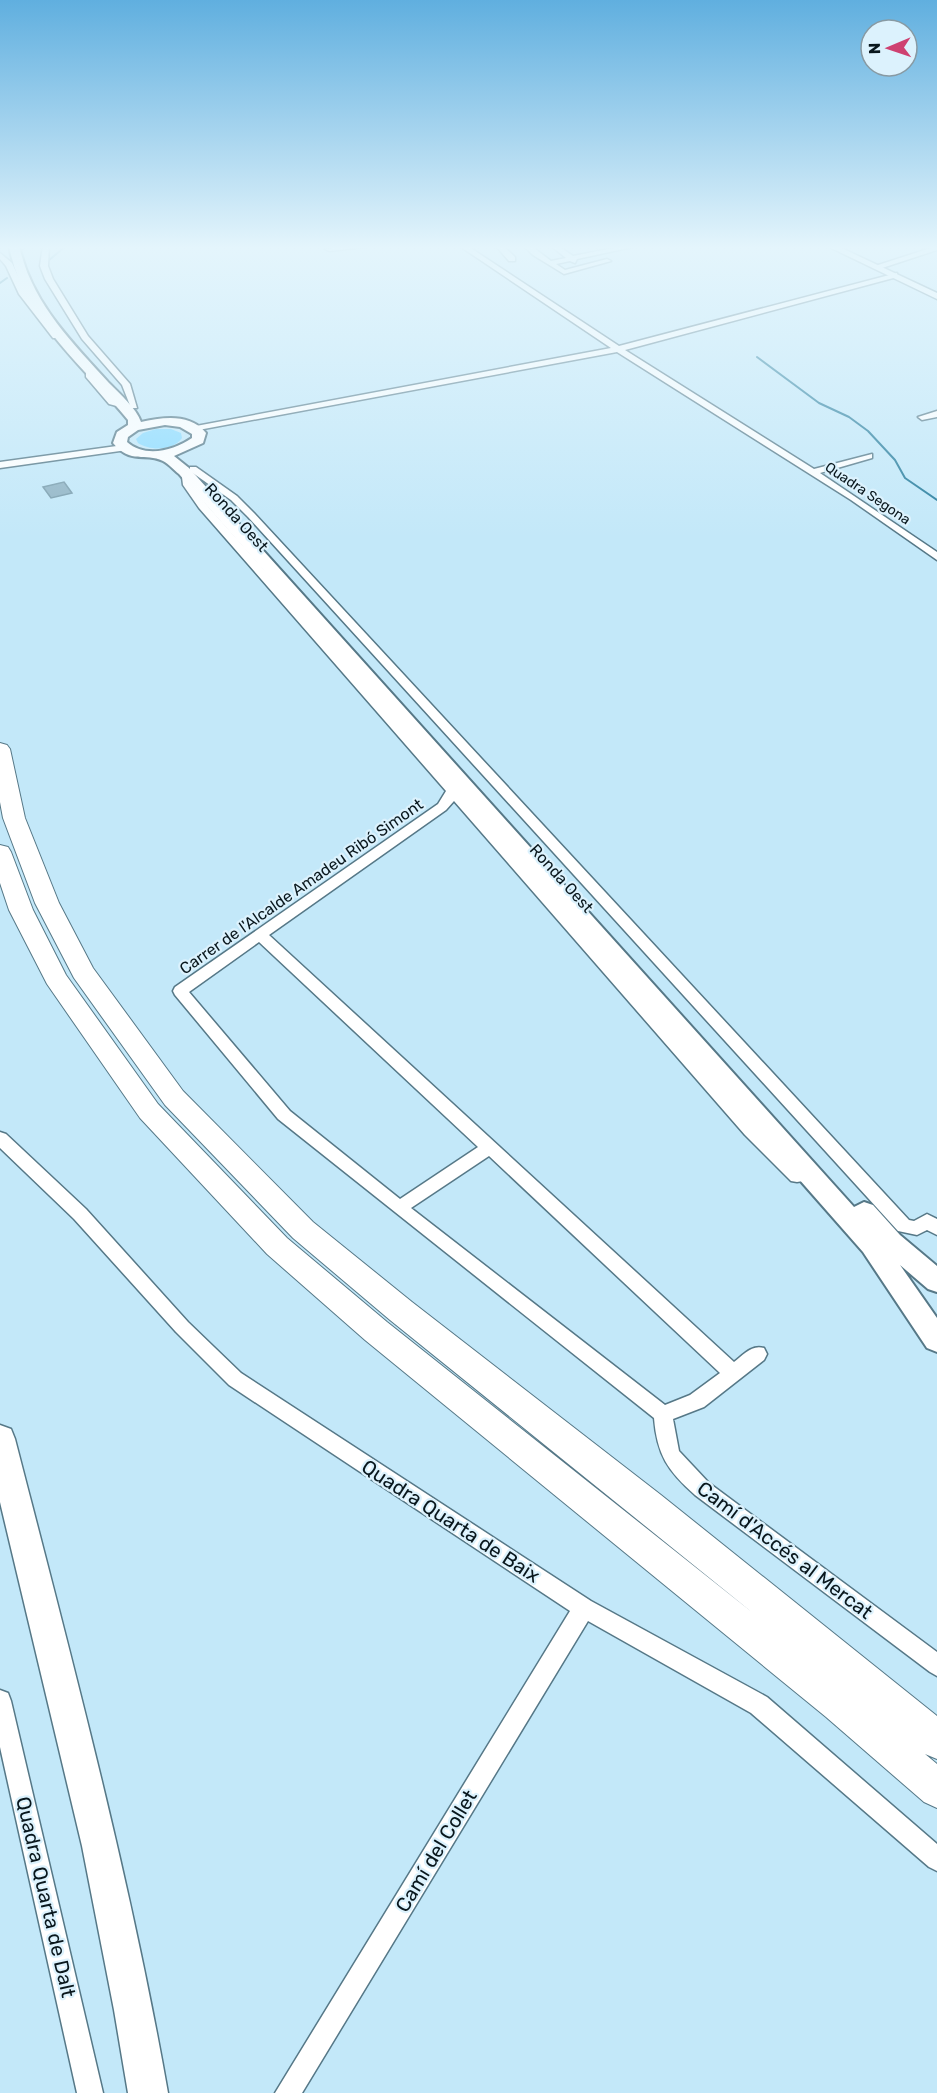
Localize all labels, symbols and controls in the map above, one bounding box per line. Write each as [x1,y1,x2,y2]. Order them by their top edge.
north arrow [859,18,919,78]
text: N [865,42,884,55]
street label: Quadra Segona [822,459,914,528]
street label: Ronda Oest [201,479,272,556]
street label: Carrer de l'Alcalde Amadeu Ribó Simont [176,795,427,978]
street label: Ronda Oest [526,840,597,917]
street label: Quadra Quarta de Baix [357,1454,545,1588]
street label: Camí d'Accés al Mercat [693,1476,878,1624]
street label: Camí del Collet [390,1785,482,1916]
street label: Quadra Quarta de Dalt [11,1794,81,2000]

